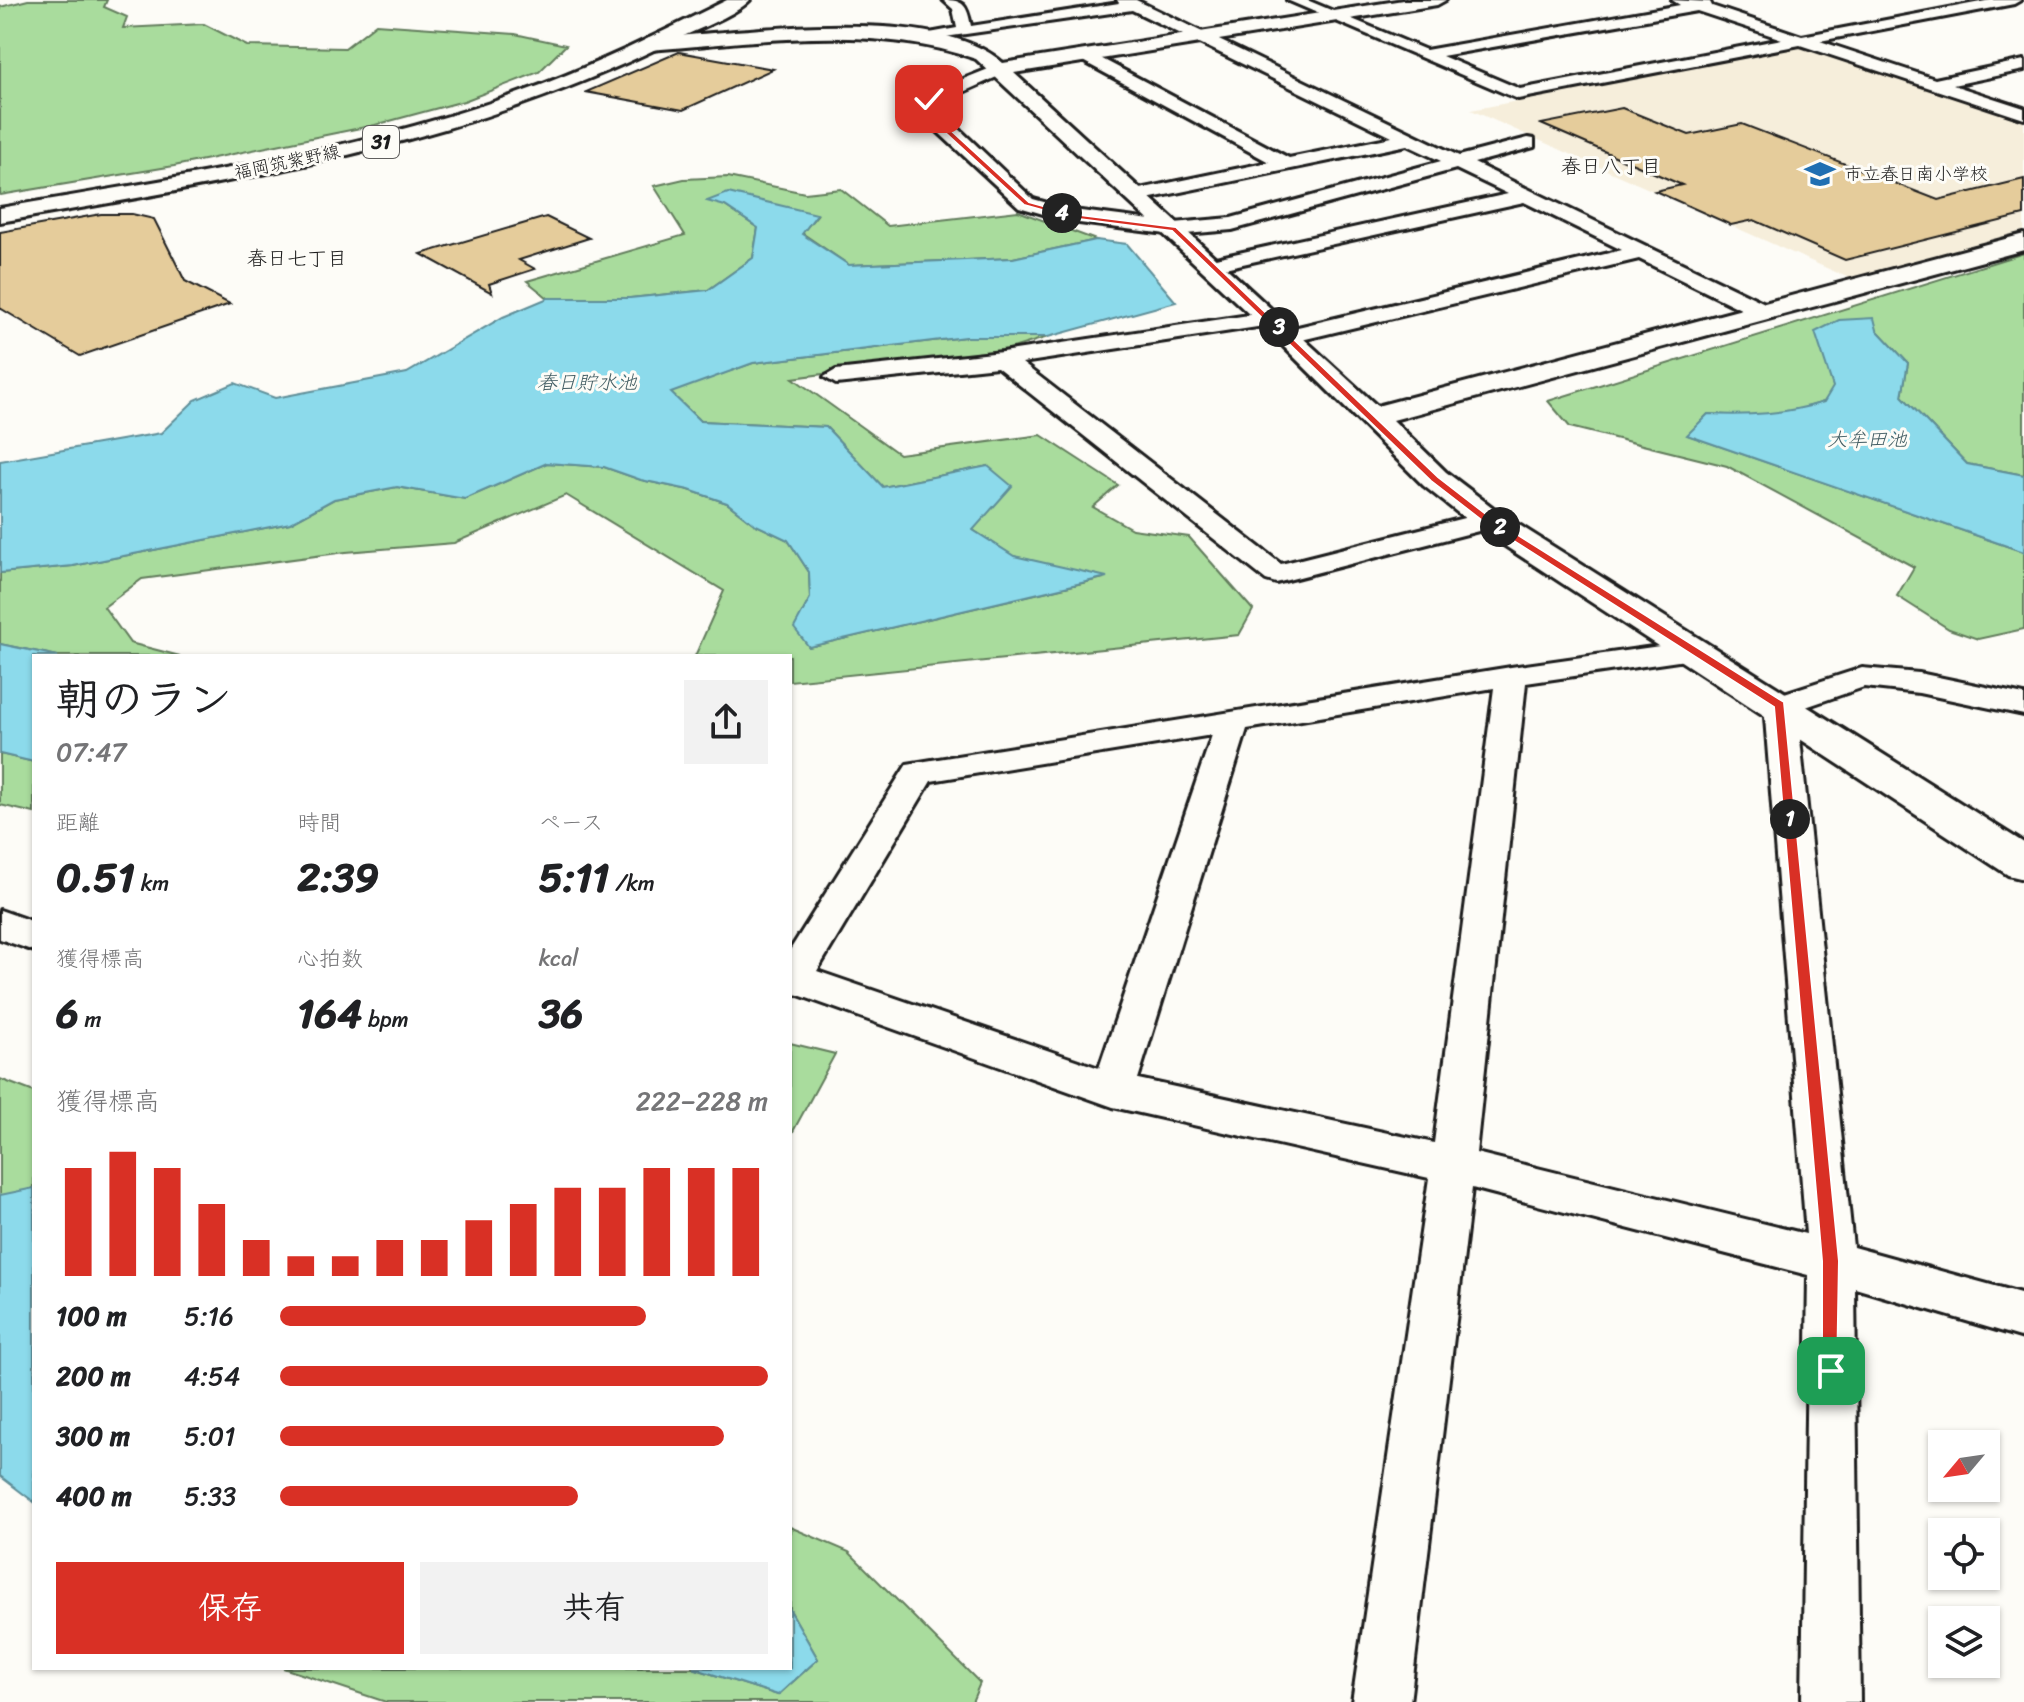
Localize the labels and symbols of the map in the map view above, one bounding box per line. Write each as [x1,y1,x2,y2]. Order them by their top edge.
pin [895,65,963,133]
road number: 31 [363,126,399,158]
street label: 福岡筑紫野線 [231,135,343,189]
district label: 春日八丁目 [1561,149,1661,184]
school or university icon: 市立春日南小学校 [1803,157,1837,191]
place label: 市立春日南小学校 [1844,158,1988,190]
pin: 4 [1042,193,1082,233]
district label: 春日七丁目 [247,241,347,276]
pin: 3 [1259,307,1299,347]
water label: 春日貯水池 [537,365,638,400]
water label: 大牟田池 [1827,422,1908,457]
pin: 2 [1480,507,1520,547]
pin: 1 [1770,799,1810,839]
pin [1797,1337,1865,1405]
north arrow [1928,1430,2000,1502]

